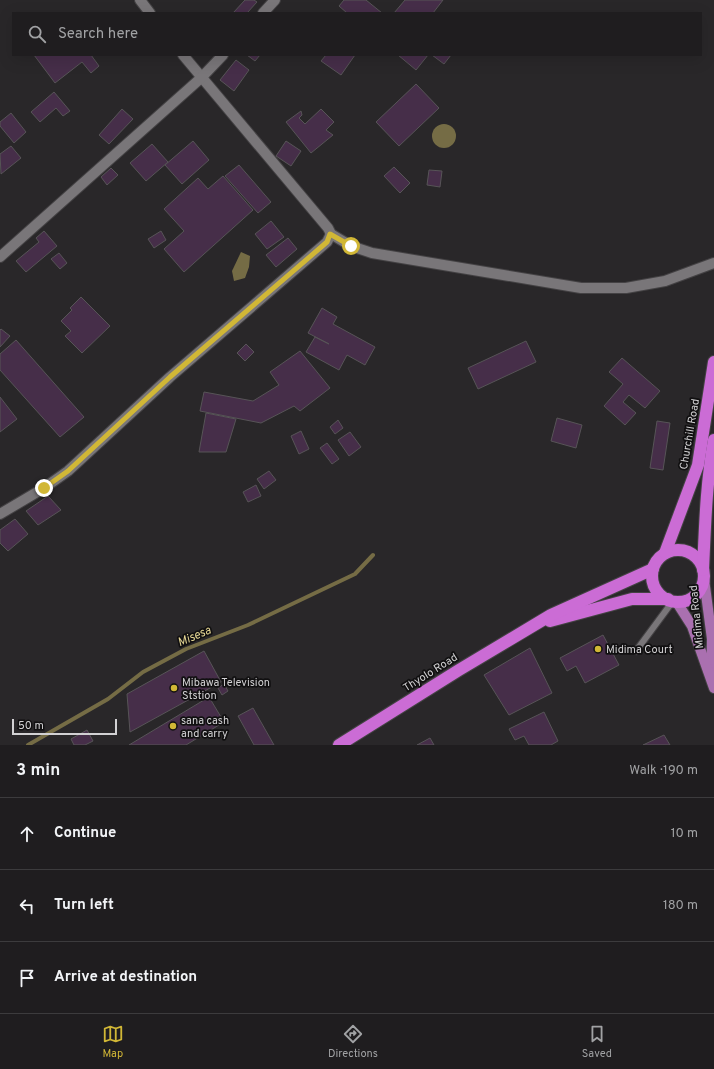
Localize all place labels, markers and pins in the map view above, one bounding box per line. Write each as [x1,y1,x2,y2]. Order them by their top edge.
place label: Midima Court [606,643,673,657]
marker: Midima Court [593,644,603,654]
place label: Mibawa Television Ststion [182,676,270,703]
marker: Mibawa Television Ststion [169,683,179,693]
place label: sana cash and carry [181,714,229,741]
marker: sana cash and carry [168,721,178,731]

